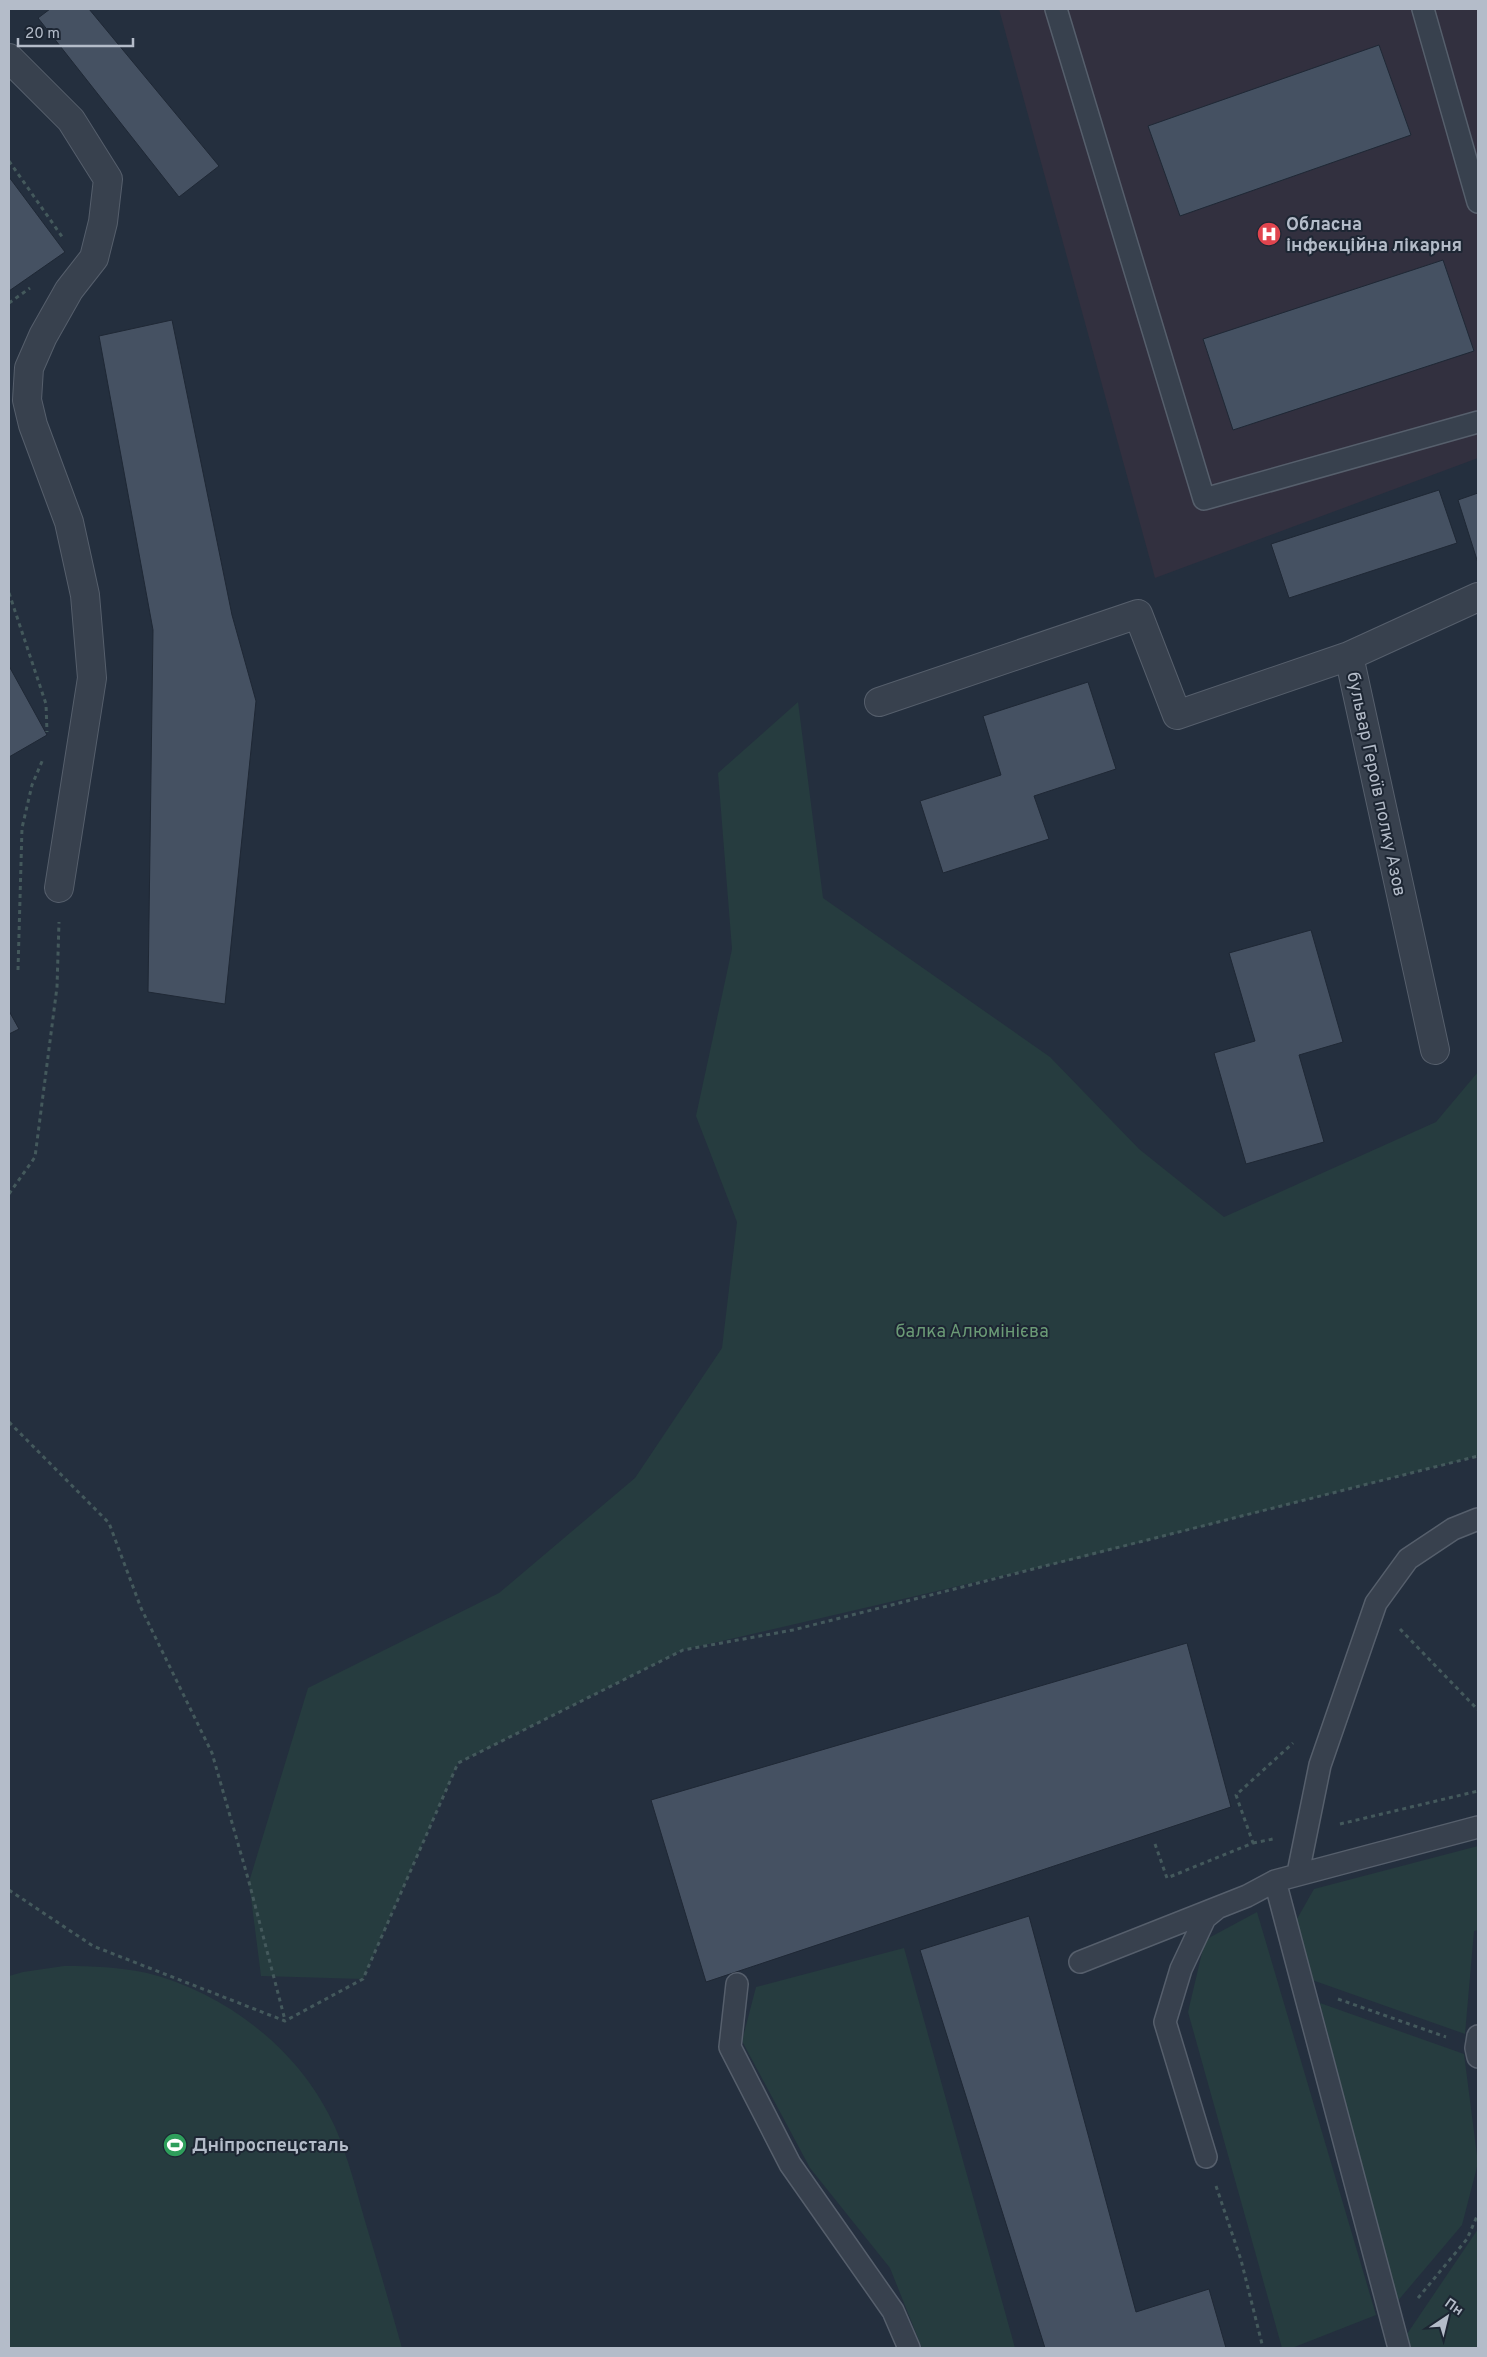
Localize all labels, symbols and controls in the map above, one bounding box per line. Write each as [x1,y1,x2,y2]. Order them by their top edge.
scale bar [18,15,132,47]
text: 20 m [25,25,60,44]
place label: Обласна інфекційна лікарня [1286,214,1462,258]
hospital icon: Обласна інфекційна лікарня [1256,221,1282,247]
street label: бульвар Героїв полку Азов [1341,670,1411,899]
park label: балка Алюмінієва [895,1321,1049,1344]
sports icon: Дніпроспецсталь [162,2132,188,2158]
place label: Дніпроспецсталь [192,2135,349,2158]
north arrow [1422,2292,1472,2342]
text: Пн [1441,2295,1466,2320]

